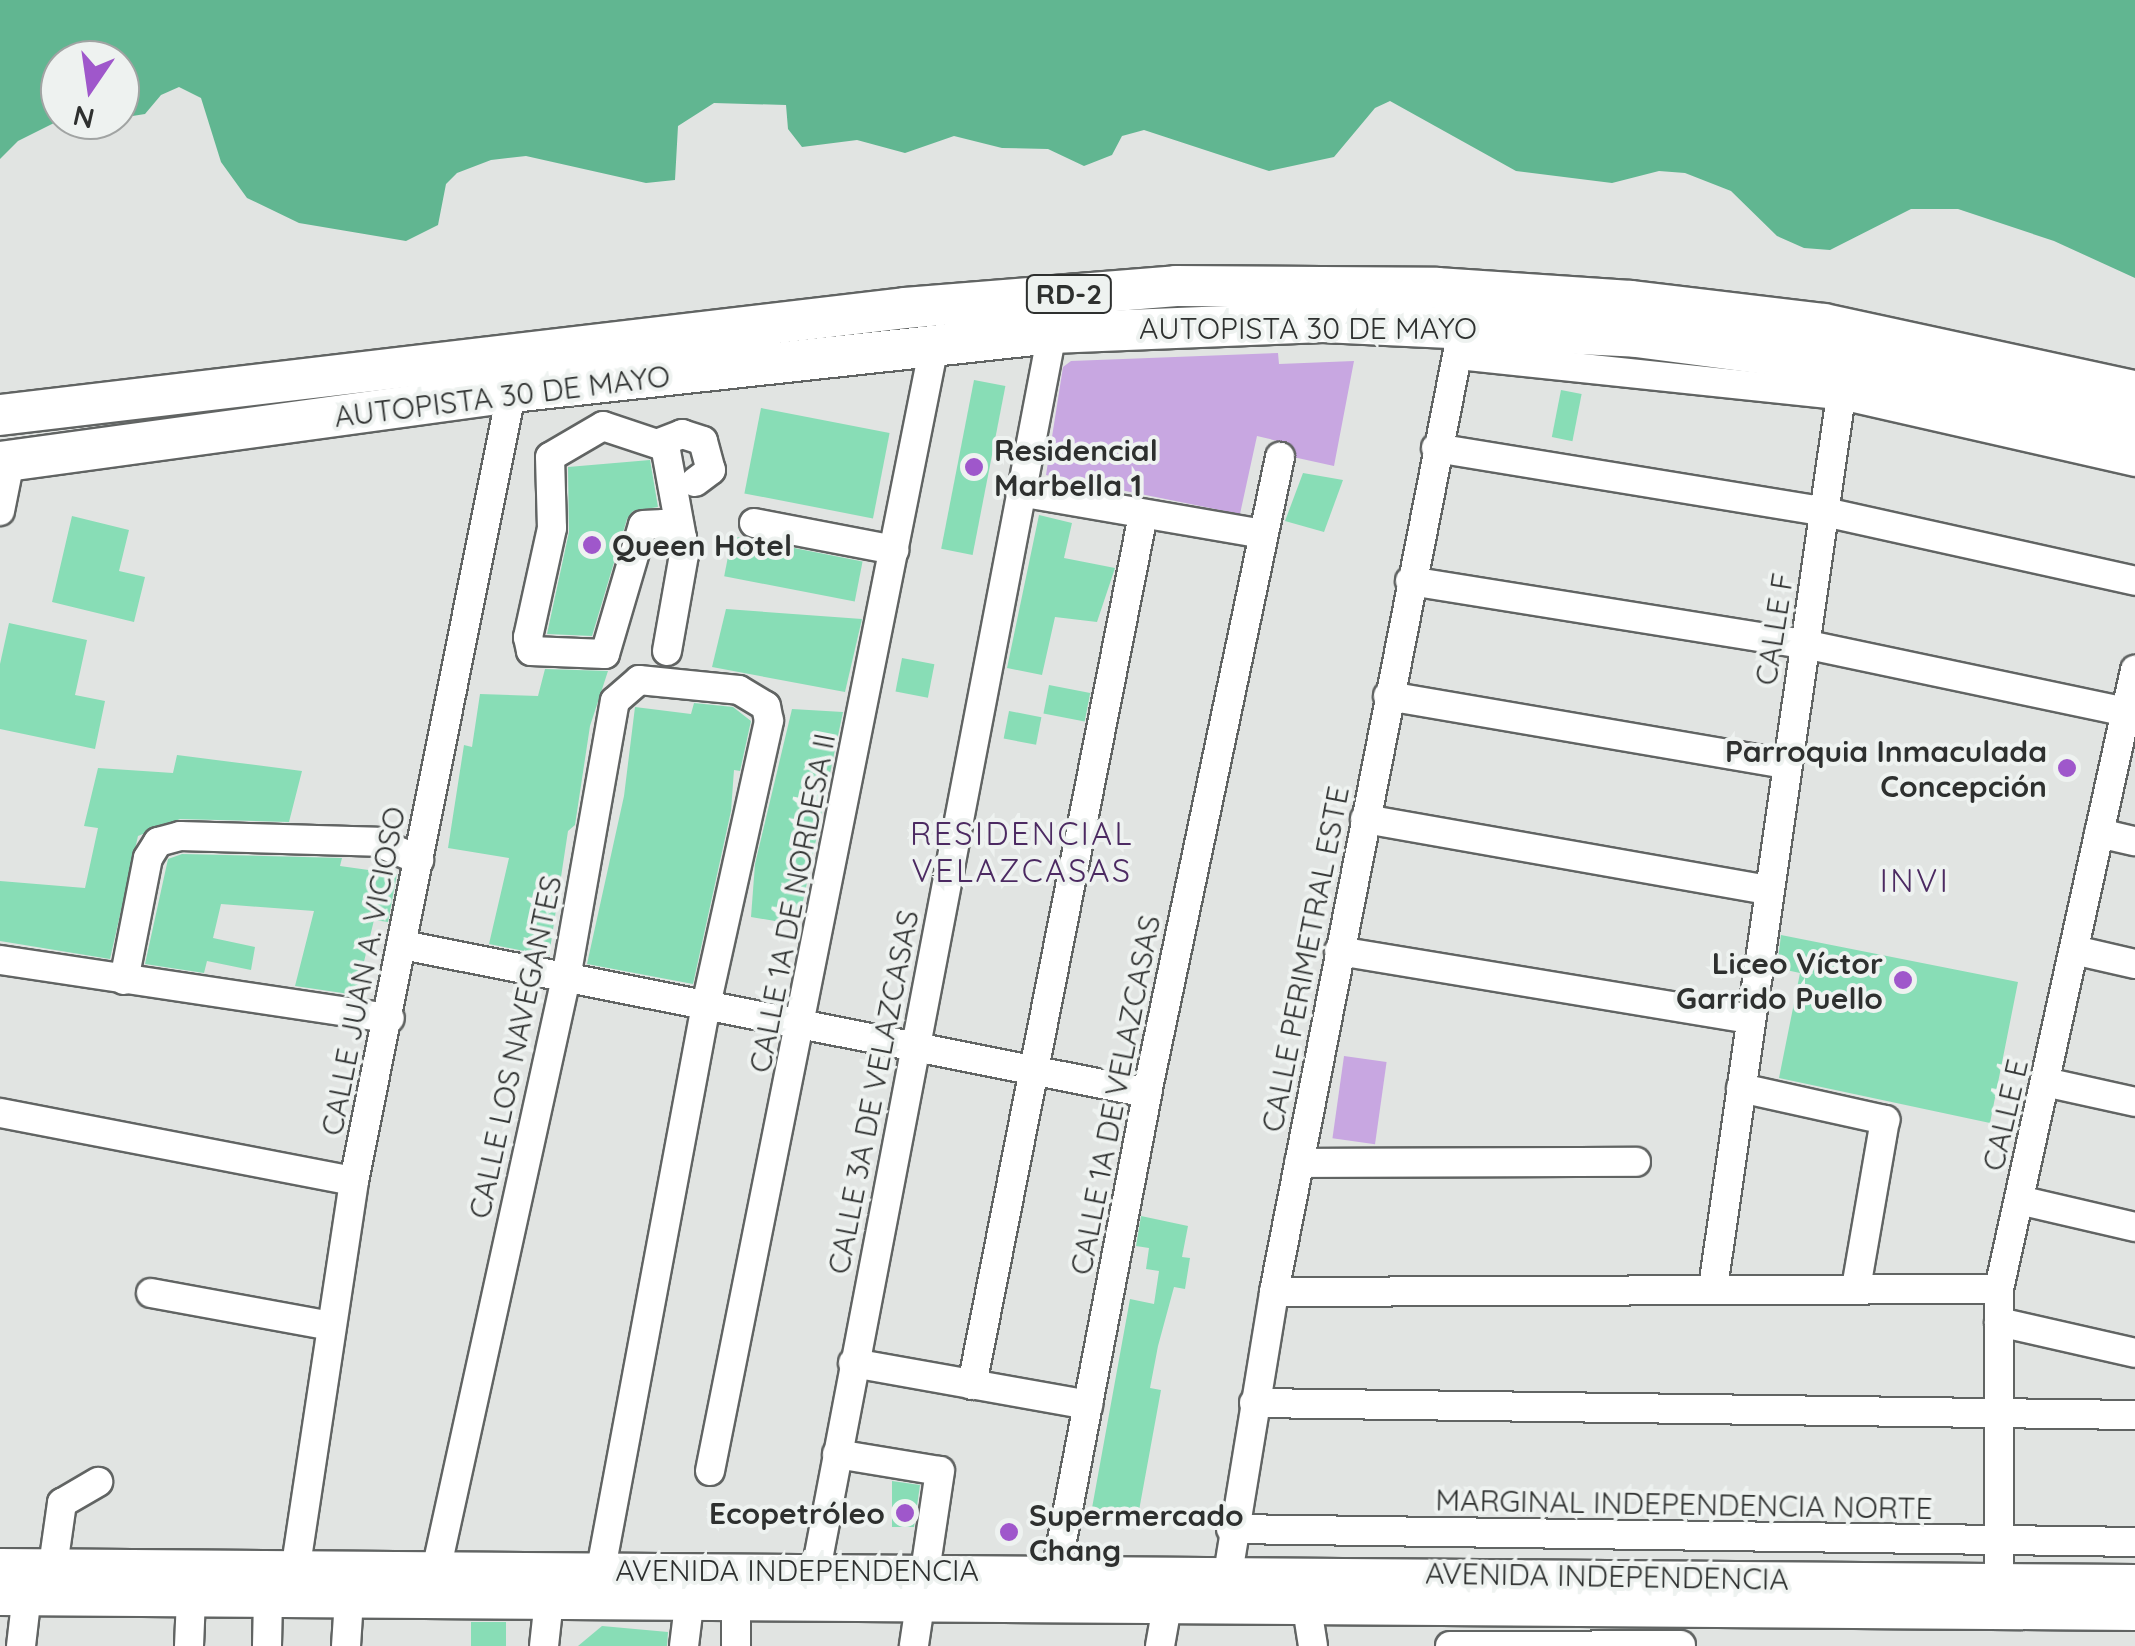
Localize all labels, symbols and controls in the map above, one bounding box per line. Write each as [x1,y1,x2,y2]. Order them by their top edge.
north arrow [40,40,140,140]
text: N [70,98,98,137]
road number: RD-2 [1024,271,1114,317]
street label: AUTOPISTA 30 DE MAYO [1139,310,1477,346]
street label: AUTOPISTA 30 DE MAYO [332,358,672,434]
place label: Residencial Marbella 1 [994,432,1158,502]
marker: Residencial Marbella 1 [963,456,985,478]
place label: Queen Hotel [612,527,792,563]
marker: Queen Hotel [581,534,603,556]
street label: CALLE F [1747,570,1801,688]
street label: CALLE 1A DE NORDESA II [741,730,843,1076]
place label: Parroquia Inmaculada Concepción [1725,733,2047,804]
marker: Parroquia Inmaculada Concepción [2056,757,2078,779]
street label: CALLE PERIMETRAL ESTE [1254,783,1356,1135]
street label: CALLE JUAN A. VICIOSO [313,804,413,1138]
district label: RESIDENCIAL VELAZCASAS [910,815,1134,890]
district label: INVI [1880,861,1950,899]
street label: CALLE LOS NAVEGANTES [461,872,569,1222]
street label: CALLE 3A DE VELAZCASAS [820,907,926,1277]
street label: CALLE 1A DE VELAZCASAS [1062,912,1168,1278]
place label: Liceo Víctor Garrido Puello [1676,945,1883,1016]
marker: Liceo Víctor Garrido Puello [1892,969,1914,991]
street label: CALLE E [1975,1056,2035,1174]
street label: MARGINAL INDEPENDENCIA NORTE [1435,1482,1933,1526]
place label: Ecopetróleo [709,1495,885,1531]
place label: Supermercado Chang [1029,1497,1244,1568]
marker: Ecopetróleo [894,1502,916,1524]
marker: Supermercado Chang [998,1521,1020,1543]
street label: AVENIDA INDEPENDENCIA [615,1552,979,1588]
street label: AVENIDA INDEPENDENCIA [1425,1555,1789,1597]

